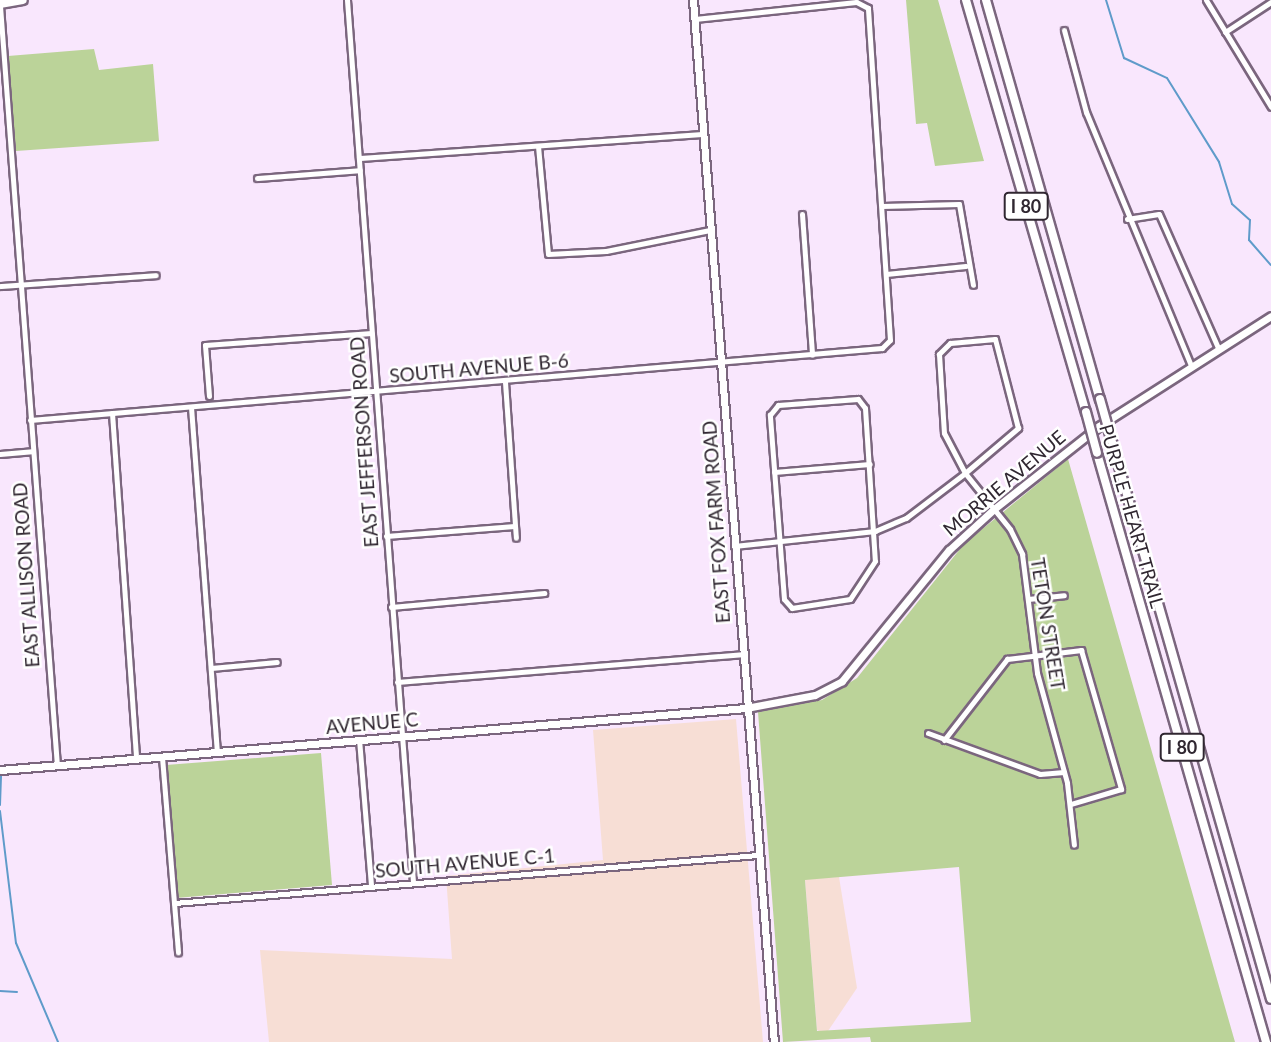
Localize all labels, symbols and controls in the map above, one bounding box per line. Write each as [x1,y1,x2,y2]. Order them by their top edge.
road number: I 80 [1003,191,1049,220]
street label: EAST JEFFERSON ROAD [345,335,383,549]
street label: SOUTH AVENUE B-6 [388,349,570,387]
street label: EAST FOX FARM ROAD [698,420,734,624]
street label: PURPLE HEART TRAIL [1095,421,1169,611]
street label: MORRIE AVENUE [938,425,1070,541]
street label: EAST ALLISON ROAD [8,481,44,669]
street label: TETON STREET [1026,556,1070,692]
street label: AVENUE C [325,708,419,738]
road number: I 80 [1159,732,1205,762]
street label: SOUTH AVENUE C-1 [374,844,556,882]

